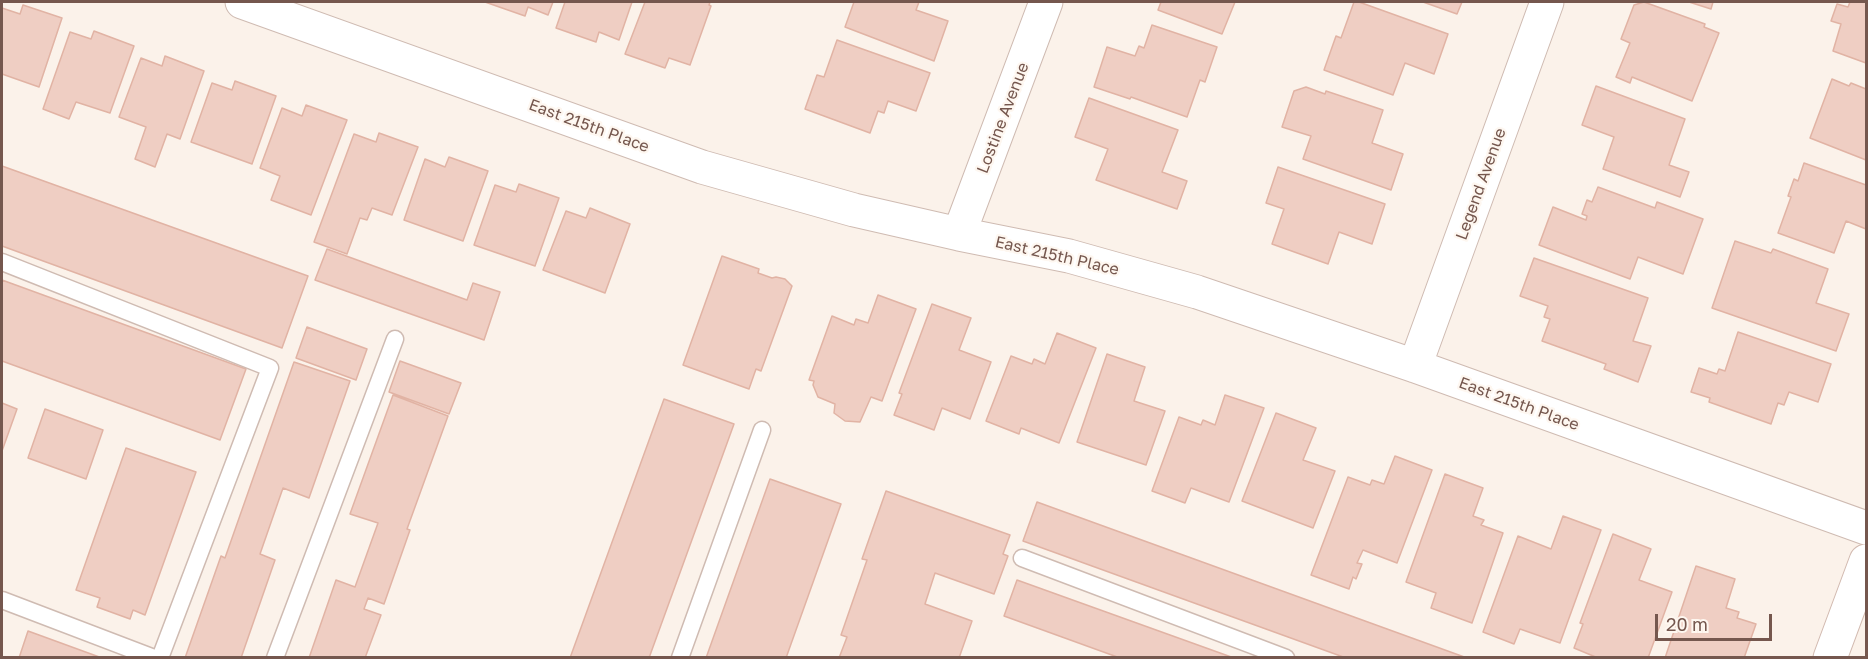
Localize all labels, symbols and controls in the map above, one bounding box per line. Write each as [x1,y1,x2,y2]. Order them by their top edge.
street label: Lostine Avenue [973,60,1033,176]
street label: East 215th Place [526,95,652,157]
street label: Legend Avenue [1452,126,1510,242]
street label: East 215th Place [993,232,1121,280]
street label: East 215th Place [1456,373,1582,435]
scale bar [1658,602,1775,640]
text: 20 m [1666,613,1708,635]

